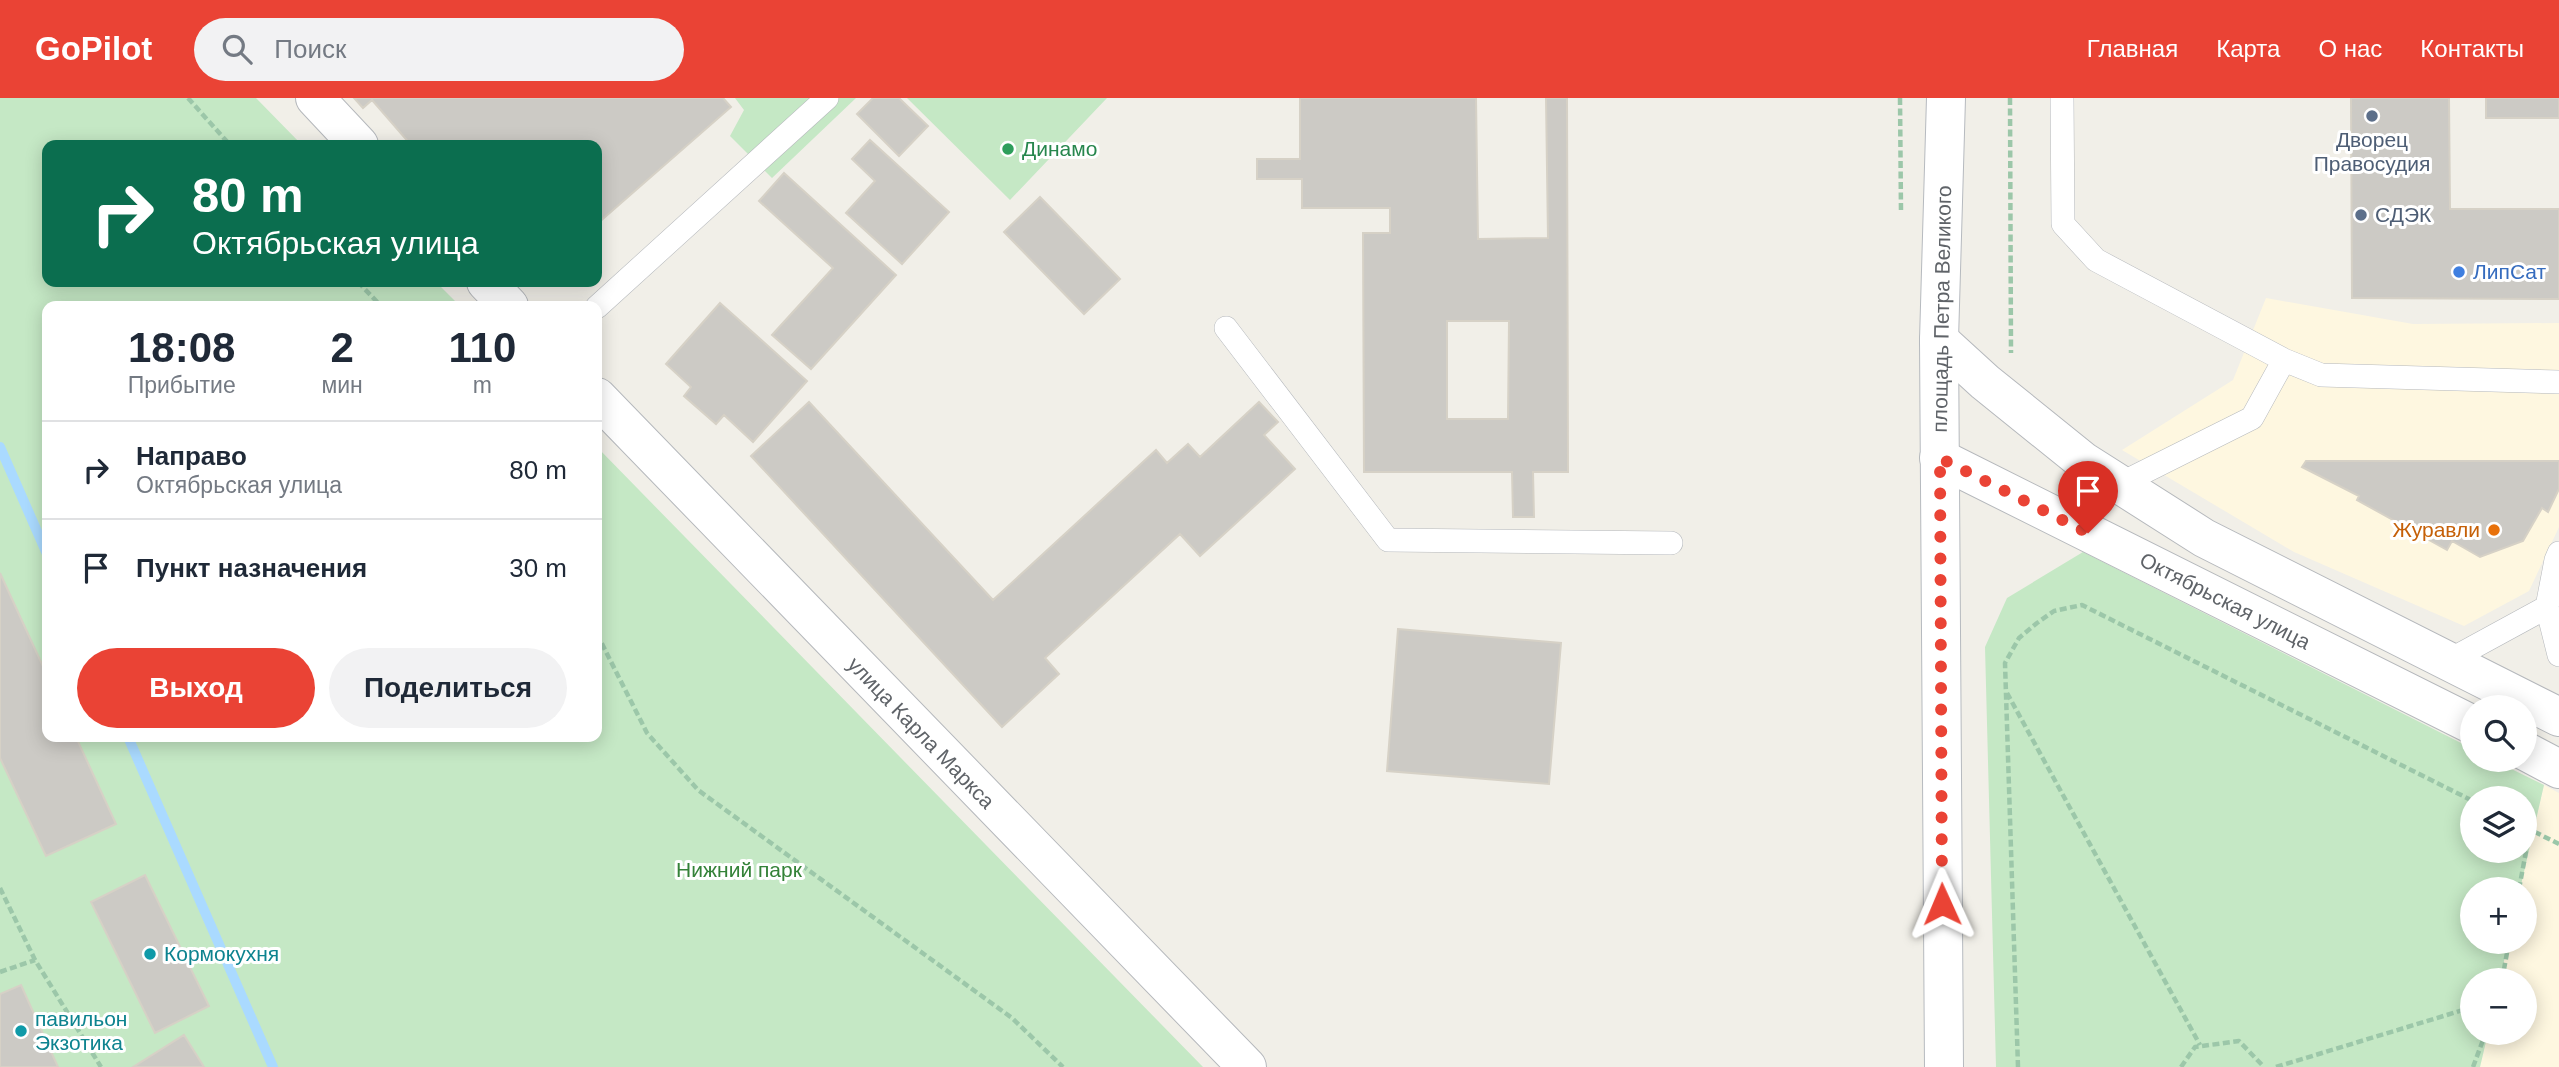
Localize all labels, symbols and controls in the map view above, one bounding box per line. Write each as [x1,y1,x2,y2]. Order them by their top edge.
search box [194,18,684,81]
text: GoPilot [35,30,152,67]
icon: search [218,30,256,68]
text: Поиск [274,34,346,64]
text: Главная [2087,35,2178,62]
text: Карта [2216,35,2280,62]
text: О нас [2318,35,2382,62]
text: Контакты [2420,35,2524,62]
marker: Дворец Правосудия [2364,108,2380,124]
place label: Дворец Правосудия [2314,128,2430,175]
place label: Динамо [1022,137,1097,160]
marker: Динамо [1000,141,1016,157]
icon: right [77,168,168,259]
text: 80 m [192,168,304,222]
street label: площадь Петра Великого [1928,185,1955,433]
place label: СДЭК [2375,203,2432,226]
marker: СДЭК [2353,207,2369,223]
text: Октябрьская улица [192,225,479,261]
place label: ЛипСат [2473,260,2547,283]
marker: ЛипСат [2451,264,2467,280]
text: 18:08 [128,324,235,371]
text: 2 [330,324,354,371]
text: 110 [449,324,516,371]
text: Прибытие [128,372,236,398]
text: мин [321,372,363,398]
text: m [473,372,492,398]
text: Направо [136,441,247,471]
icon: right [77,451,115,489]
text: 80 m [509,455,567,485]
pin [2058,461,2118,533]
text: Октябрьская улица [136,472,342,498]
icon: arrive [2069,472,2107,510]
place label: Журавли [2393,518,2480,541]
marker: Журавли [2486,522,2502,538]
street label: Октябрьская улица [2136,548,2315,654]
icon: arrive [77,549,115,587]
text: Пункт назначения [136,553,367,583]
text: 30 m [509,553,567,583]
button: Выход [77,648,315,728]
button: Поделиться [329,648,567,728]
street label: улица Карла Маркса [843,652,1000,813]
map controls [2460,695,2537,1045]
button: search [2460,695,2537,772]
button: layers [2460,786,2537,863]
park label: Нижний парк [676,858,803,881]
position arrow [1905,867,1979,941]
button: + [2460,877,2537,954]
place label: Кормокухня [164,942,279,965]
marker: Кормокухня [142,946,158,962]
button: − [2460,968,2537,1045]
place label: павильон Экзотика [35,1007,127,1054]
marker: павильон Экзотика [13,1023,29,1039]

